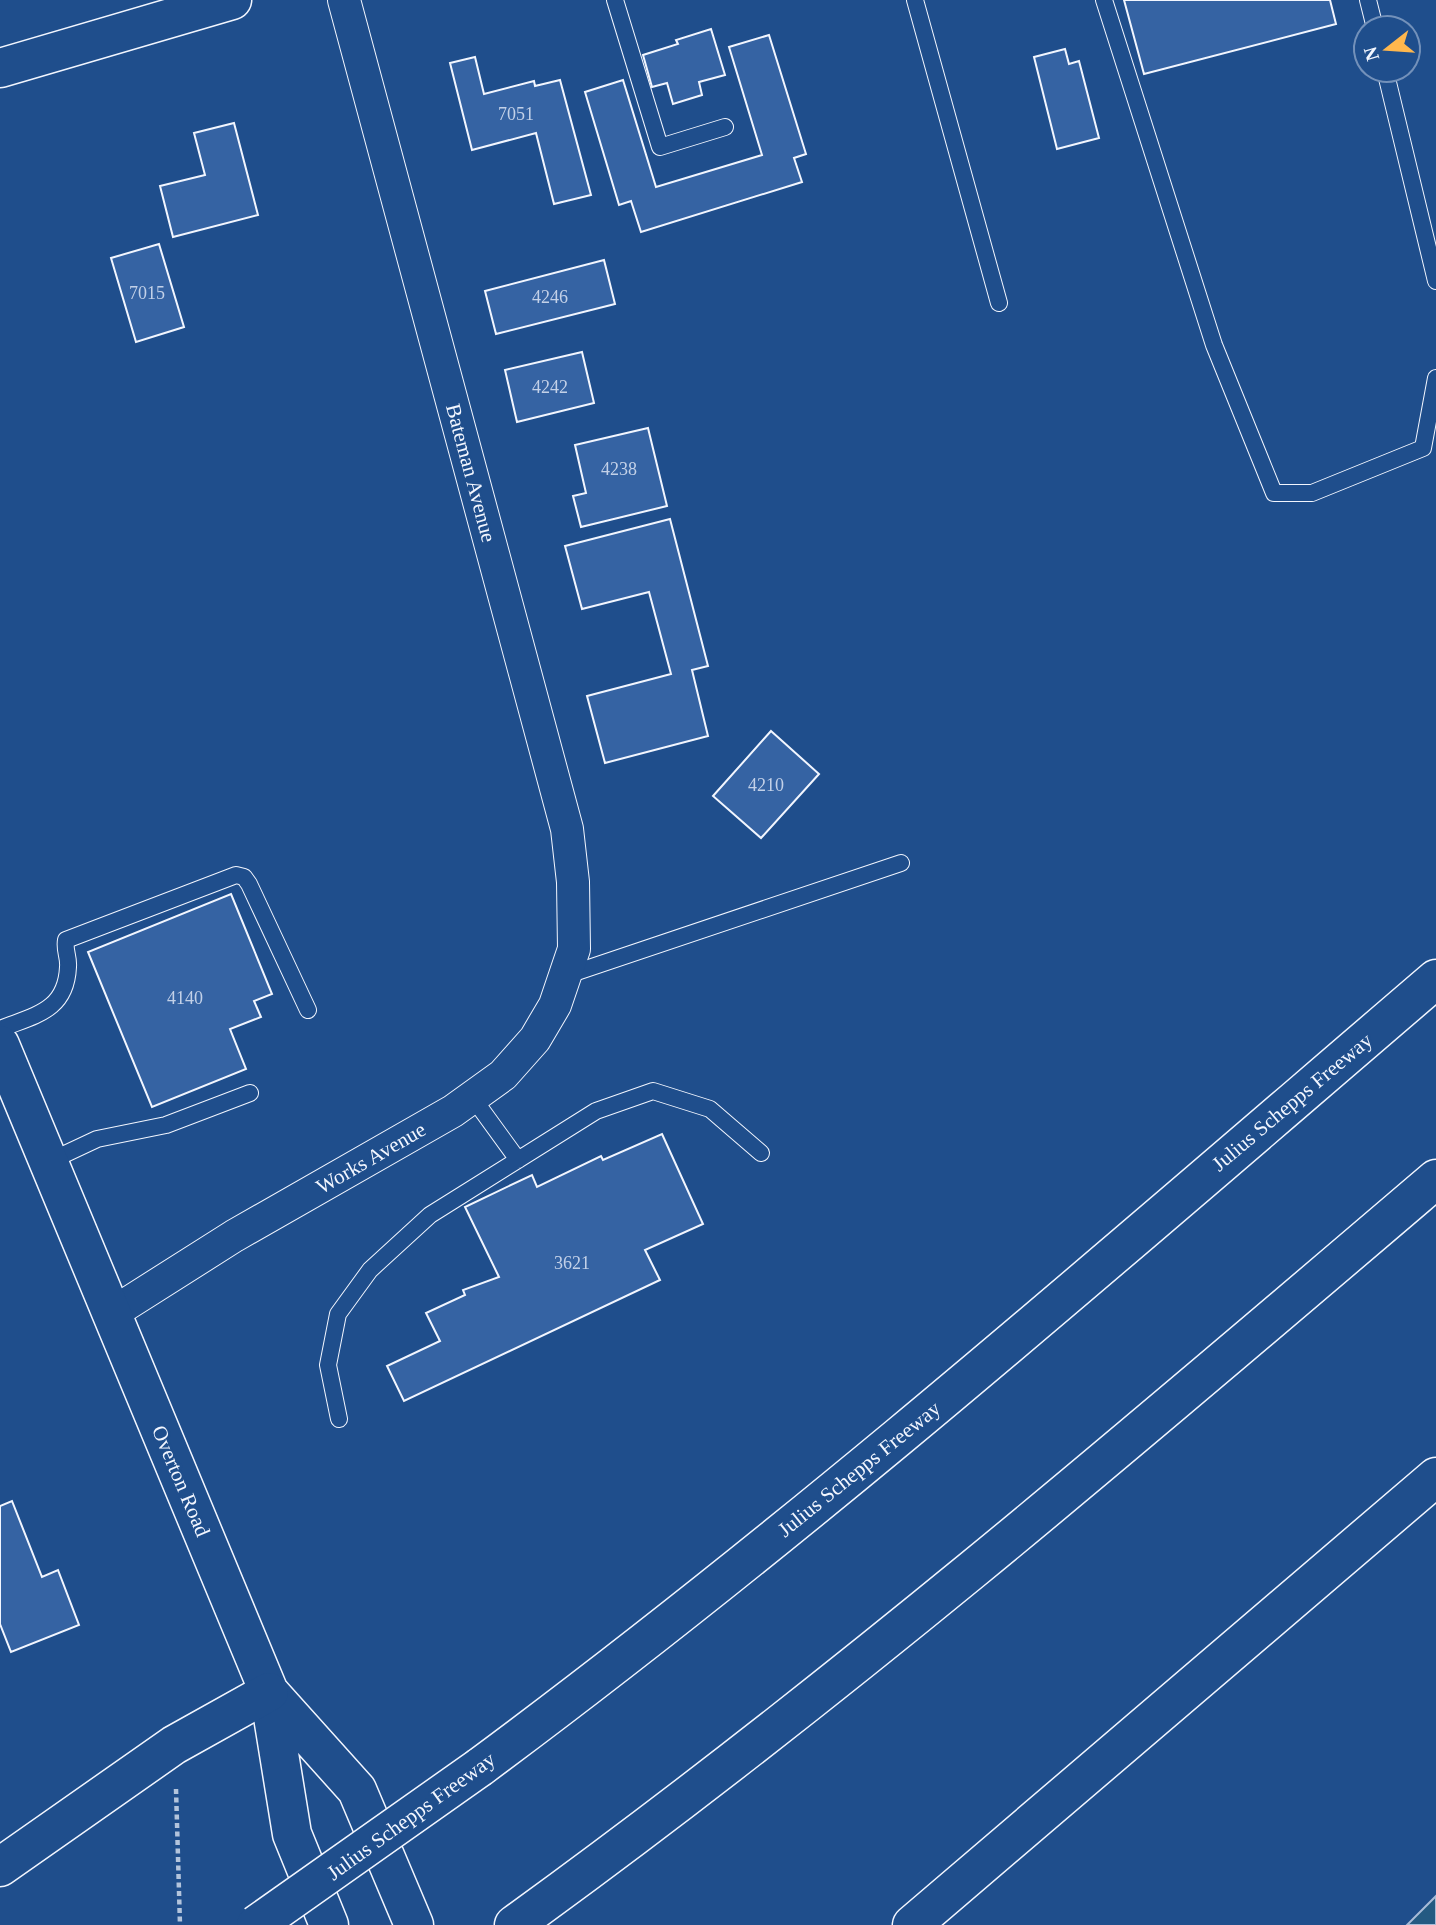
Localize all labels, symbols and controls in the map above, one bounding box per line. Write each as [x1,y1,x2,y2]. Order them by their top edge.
north arrow [1352,14,1422,84]
text: N [1359,44,1383,63]
house number: 7051 [498,104,534,124]
house number: 7015 [129,283,165,303]
house number: 4246 [532,287,568,307]
house number: 4242 [532,377,568,397]
street label: Bateman Avenue [441,401,501,545]
house number: 4238 [601,459,637,479]
house number: 4210 [748,775,784,795]
house number: 4140 [167,988,203,1008]
street label: Julius Schepps Freeway [1207,1028,1377,1176]
street label: Works Avenue [312,1117,430,1199]
house number: 3621 [554,1253,590,1273]
street label: Julius Schepps Freeway [773,1396,945,1542]
street label: Overton Road [147,1422,215,1541]
street label: Julius Schepps Freeway [322,1747,500,1885]

